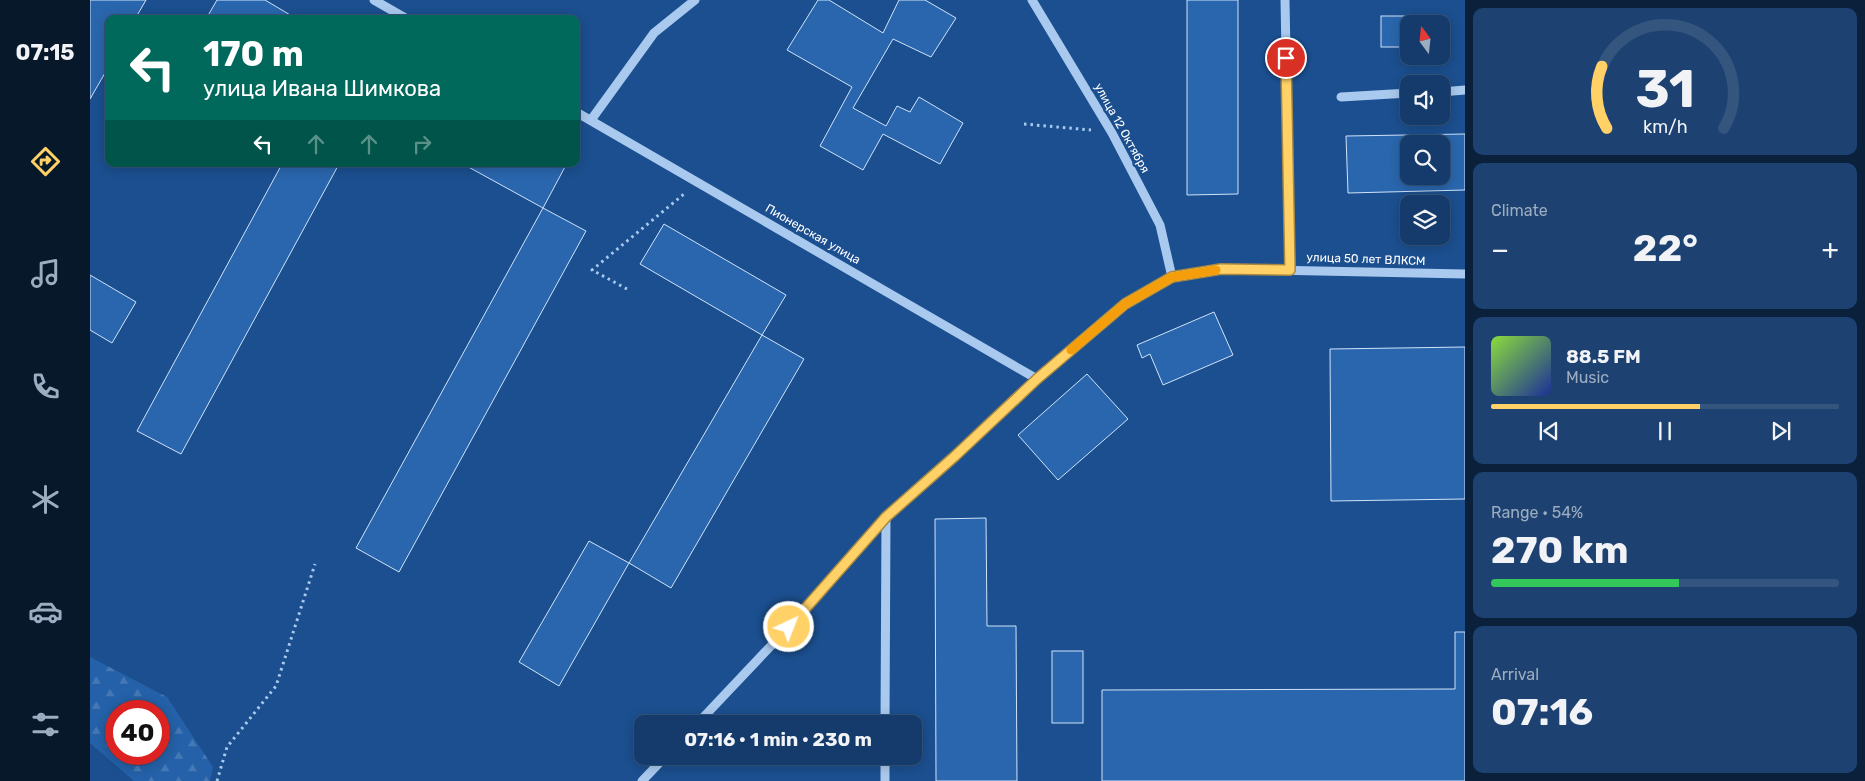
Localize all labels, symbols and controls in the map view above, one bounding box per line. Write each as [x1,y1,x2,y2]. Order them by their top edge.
north arrow [1400,15,1450,65]
map controls [1400,15,1450,245]
text: 170 m [203,33,304,75]
icon: left [120,35,185,100]
pin [1265,37,1307,79]
text: 07:15 [15,39,75,66]
icon: arrive [1272,44,1300,72]
text: 31 [1635,58,1695,120]
text: улица Ивана Шимкова [203,75,441,102]
button: sound [1400,75,1450,125]
street label: улица 12 Октября [1092,81,1152,175]
text: km/h [1643,116,1687,137]
icon: left [249,130,277,158]
icon: ahead [302,130,330,158]
icon: ahead [355,130,383,158]
icon: right [408,130,436,158]
button: search [1400,135,1450,185]
icon: directions [28,144,63,179]
button: layers [1400,195,1450,245]
street label: Пионерская улица [763,201,863,267]
text: Climate [1491,201,1548,220]
text: 22° [1633,225,1698,271]
text: − [1491,233,1509,266]
text: + [1822,233,1839,266]
street label: улица 50 лет ВЛКСМ [1306,250,1426,268]
icon: music [28,256,63,291]
text: 88.5 FM [1566,345,1641,368]
text: Music [1566,368,1609,387]
icon: phone [28,369,63,404]
icon: previous [1535,417,1563,445]
icon: pause [1651,417,1679,445]
icon: next [1767,417,1795,445]
icon: climate [28,482,63,517]
text: Range · 54% [1491,503,1583,522]
text: 270 km [1491,527,1628,573]
icon: car [28,594,63,629]
position arrow [762,600,814,652]
text: Arrival [1491,665,1539,684]
text: 07:16 [1491,689,1593,735]
speed limit sign: 40 [105,700,170,765]
icon: filters [28,707,63,742]
text: 07:16 · 1 min · 230 m [684,728,872,751]

